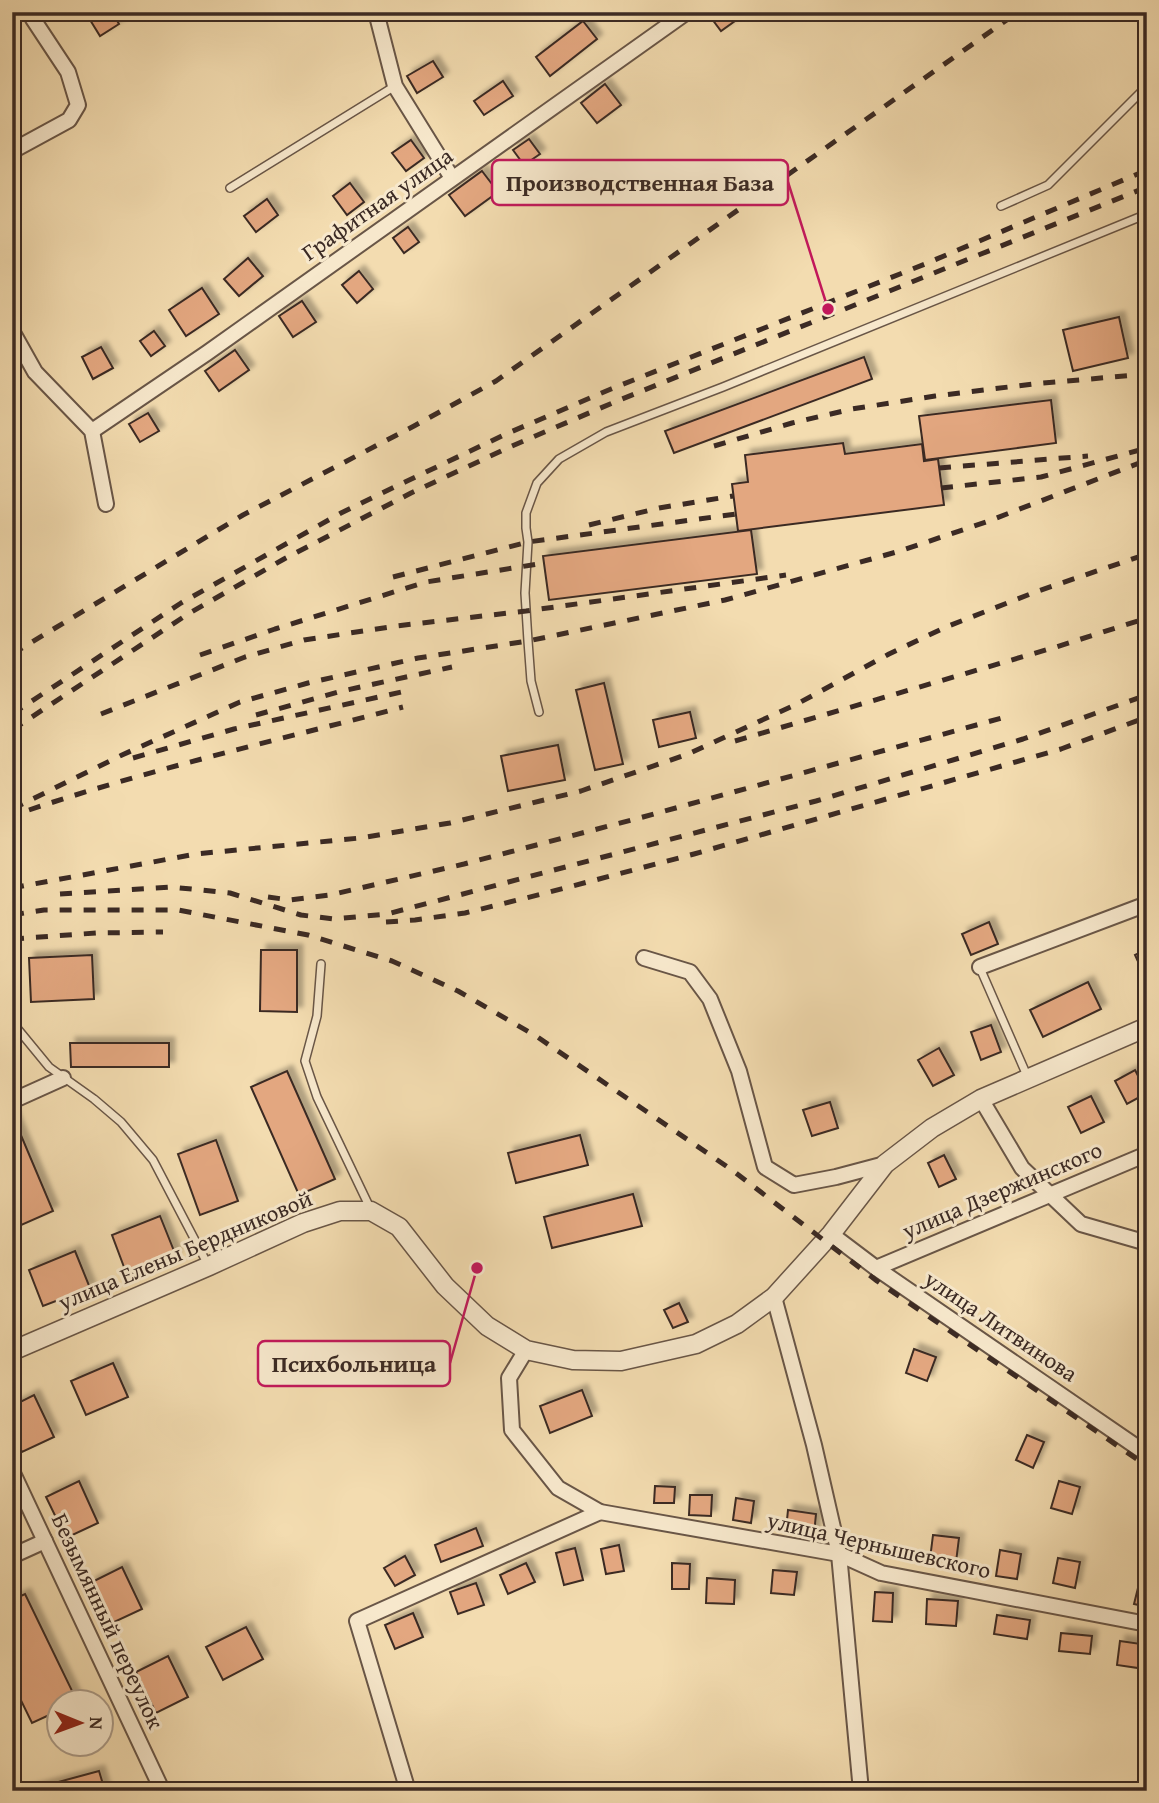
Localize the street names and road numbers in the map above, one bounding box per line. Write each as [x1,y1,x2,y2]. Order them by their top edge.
street label: Графитная улица [294,139,459,268]
street label: улица Дзержинского [896,1132,1107,1247]
street label: улица Елены Бердниковой [52,1181,317,1318]
street label: улица Литвинова [917,1261,1085,1389]
street label: улица Чернышевского [763,1502,994,1586]
street label: Безымянный переулок [44,1507,173,1734]

